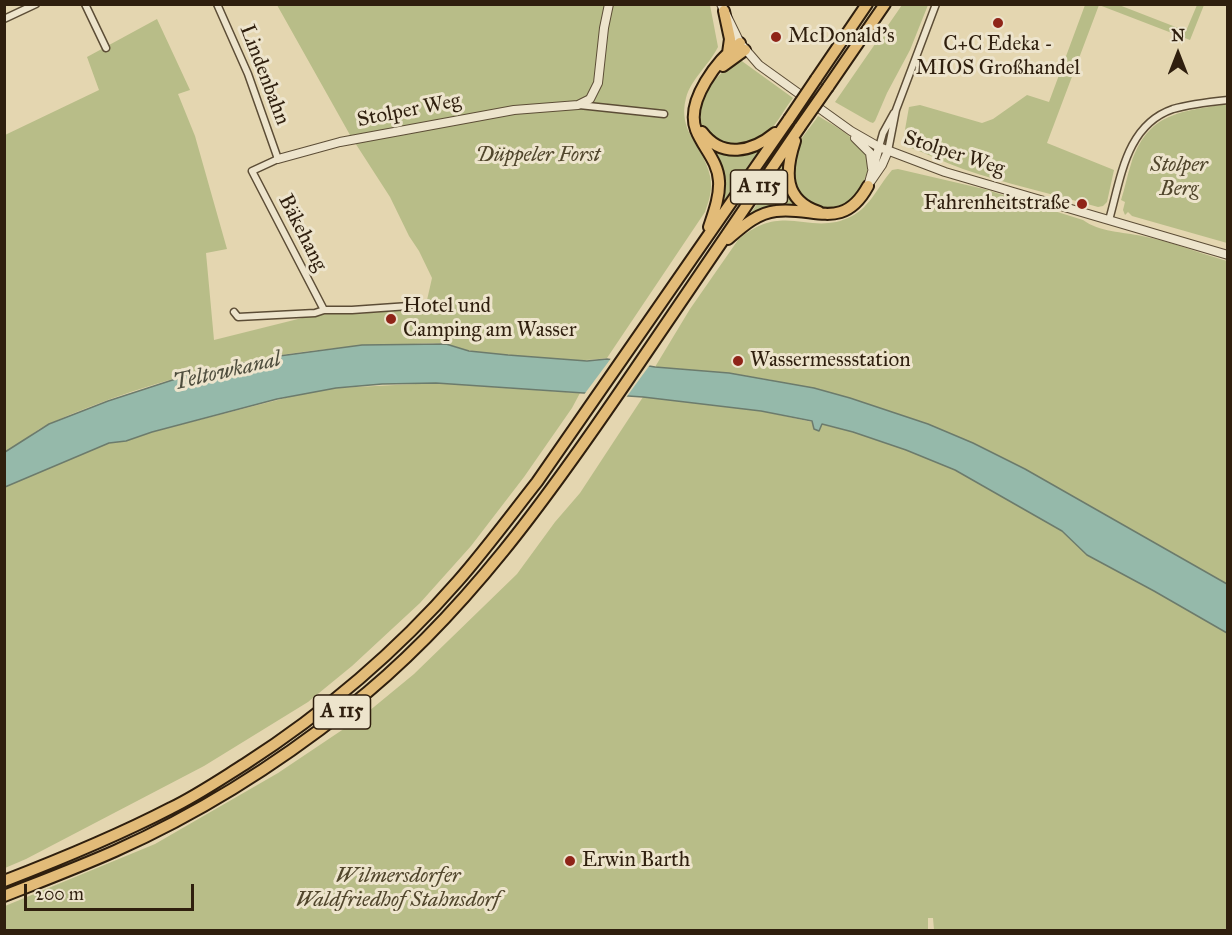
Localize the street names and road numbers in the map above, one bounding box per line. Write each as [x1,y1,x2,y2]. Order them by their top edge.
street label: Lindenbahn [233,21,295,129]
street label: Stolper Weg [355,89,463,133]
street label: Stolper Weg [900,126,1008,182]
road number: A 115 [730,170,788,204]
street label: Bäkehang [272,190,332,276]
road number: A 115 [314,695,370,729]

